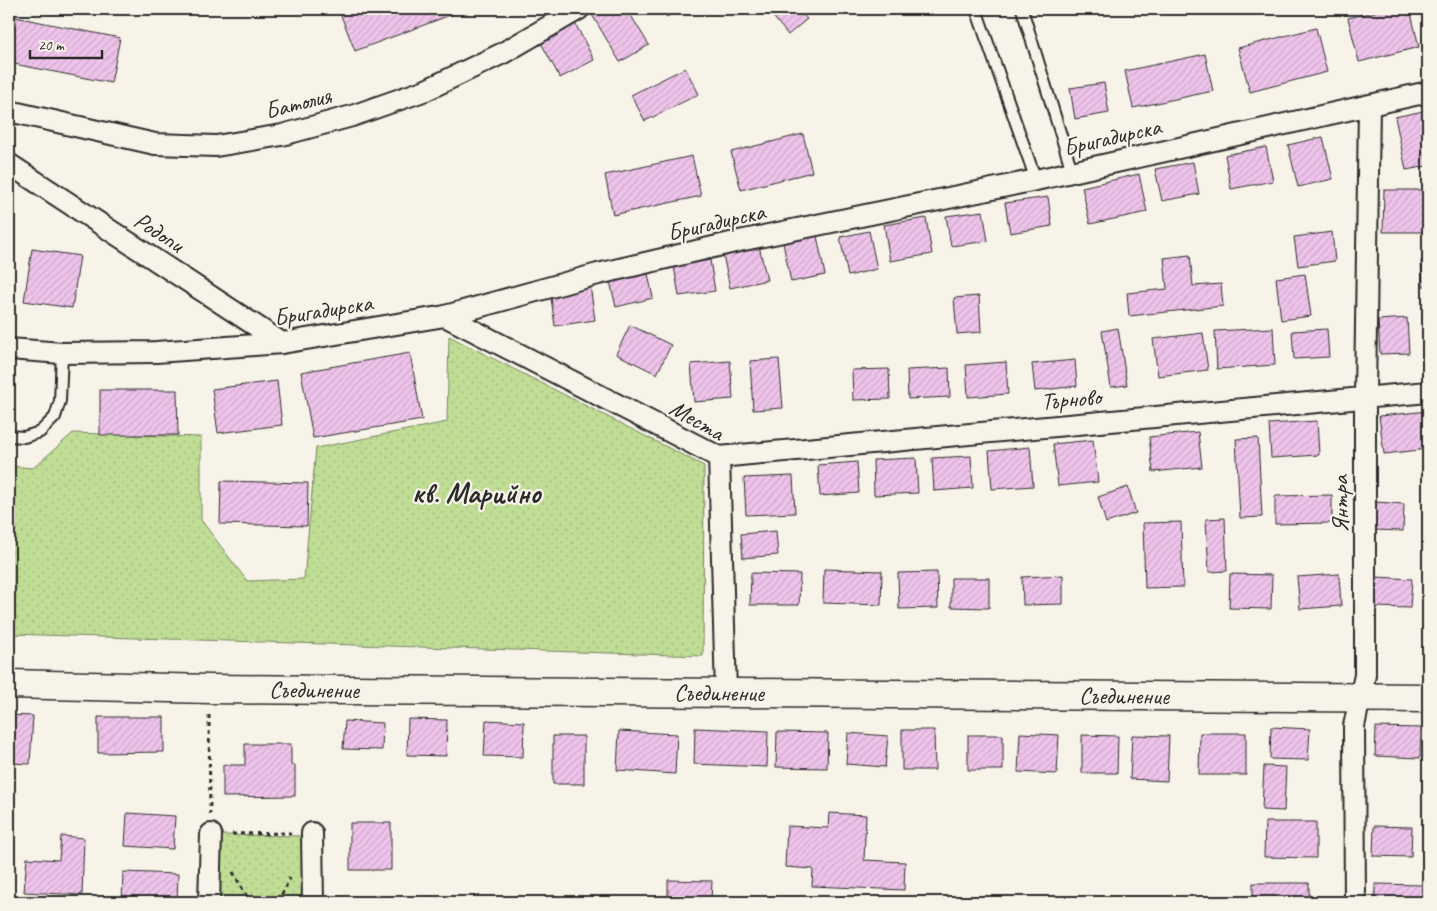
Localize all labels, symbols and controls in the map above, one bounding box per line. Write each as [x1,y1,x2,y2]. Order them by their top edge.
scale bar [30,28,102,60]
text: 20 m [38,36,65,55]
street label: Батолия [262,80,336,126]
street label: Бригадирска [1060,111,1165,163]
street label: Бригадирска [664,196,769,248]
street label: Родопи [128,205,192,260]
street label: Бригадирска [272,287,376,333]
street label: Търново [1040,381,1105,417]
street label: Места [664,393,731,448]
street label: Янтра [1325,474,1355,533]
district label: кв. Марийно [412,475,543,512]
street label: Съединение [269,674,361,705]
street label: Съединение [674,677,766,708]
street label: Съединение [1079,680,1171,711]

